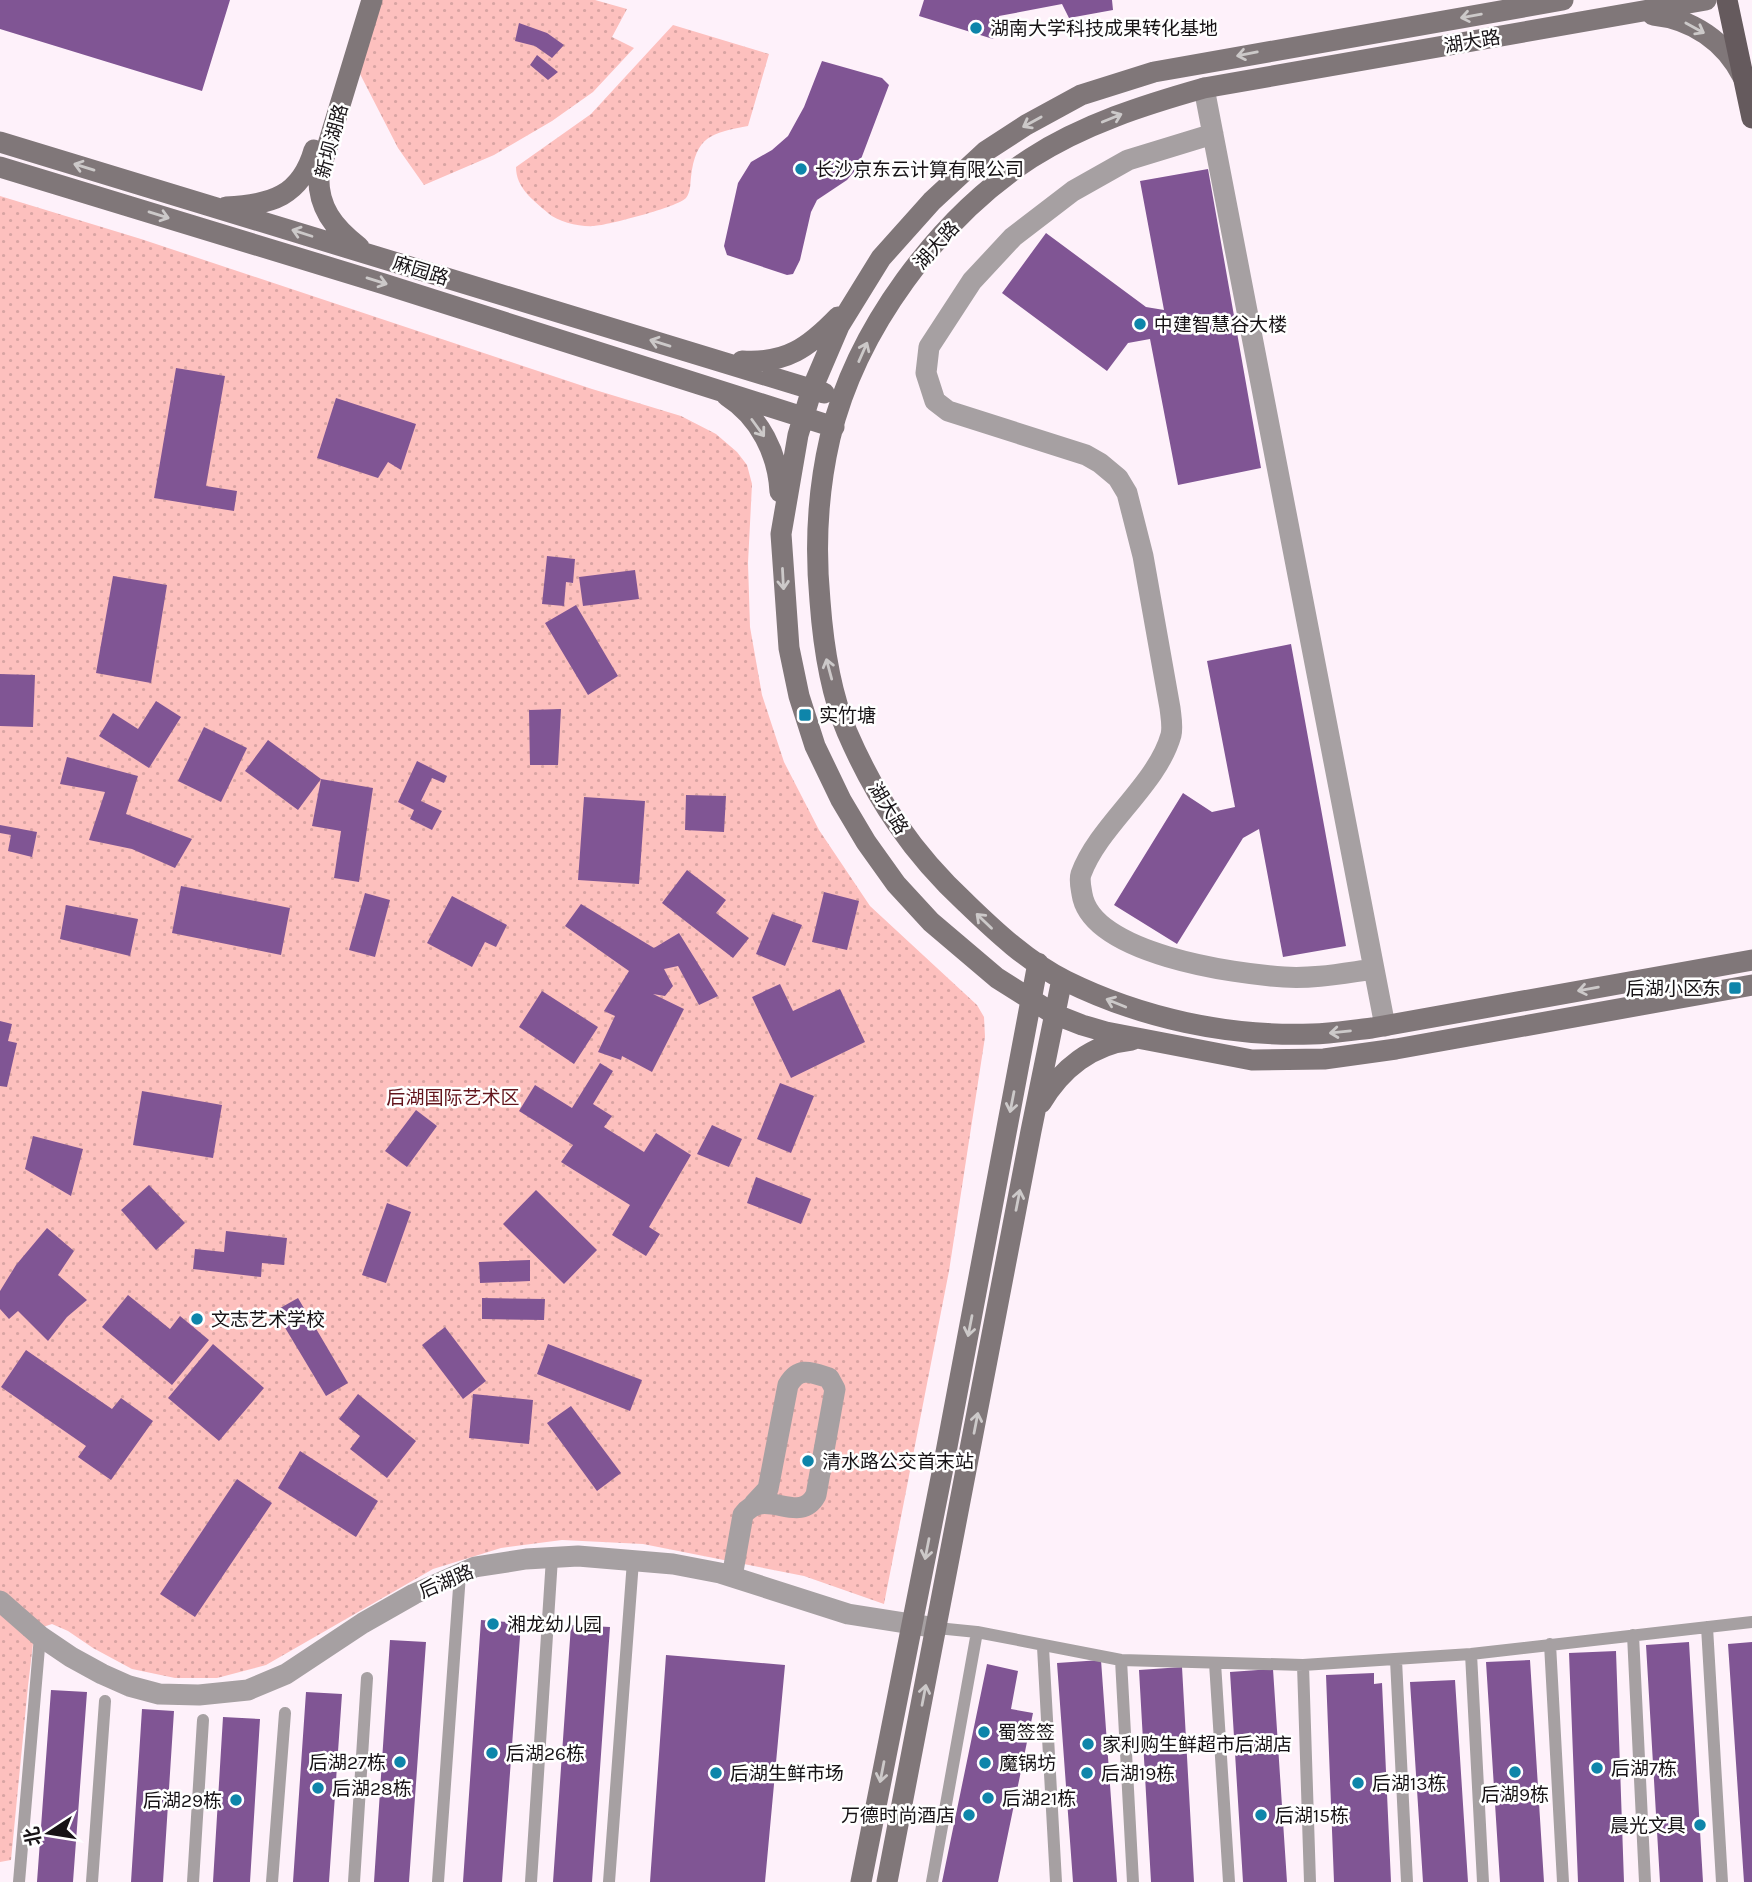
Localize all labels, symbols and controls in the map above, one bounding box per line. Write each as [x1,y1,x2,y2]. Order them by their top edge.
one-way arrow [1460,10,1483,23]
place label: 湖南大学科技成果转化基地 [990,18,1218,40]
marker: 湖南大学科技成果转化基地 [968,20,984,36]
one-way arrow [1684,22,1705,35]
street label: 湖大路 [1442,26,1502,58]
one-way arrow [1236,48,1259,62]
street label: 新坝湖路 [312,102,352,181]
one-way arrow [1100,110,1122,123]
one-way arrow [1022,115,1042,129]
place label: 长沙京东云计算有限公司 [815,159,1024,181]
one-way arrow [73,160,95,173]
marker: 长沙京东云计算有限公司 [793,161,809,177]
one-way arrow [148,210,170,223]
street label: 湖大路 [909,217,964,274]
one-way arrow [291,226,313,239]
street label: 麻园路 [390,252,451,290]
one-way arrow [366,276,388,289]
place label: 中建智慧谷大楼 [1154,314,1287,336]
marker: 中建智慧谷大楼 [1132,316,1148,332]
one-way arrow [649,335,671,348]
one-way arrow [857,341,870,363]
one-way arrow [751,418,765,437]
one-way arrow [777,567,790,590]
one-way arrow [822,658,835,680]
place label: 实竹塘 [819,705,876,727]
marker: 实竹塘 [797,707,813,723]
street label: 湖大路 [864,779,913,839]
one-way arrow [976,912,993,929]
place label: 后湖小区东 [1626,978,1721,1000]
marker: 后湖小区东 [1727,980,1743,996]
one-way arrow [1577,983,1600,996]
one-way arrow [1106,995,1128,1008]
one-way arrow [1329,1025,1352,1038]
park label: 后湖国际艺术区 [386,1087,520,1109]
one-way arrow [1004,1090,1018,1113]
one-way arrow [1012,1189,1025,1212]
place label: 文志艺术学校 [211,1309,325,1331]
marker: 文志艺术学校 [189,1311,205,1327]
one-way arrow [962,1314,976,1336]
one-way arrow [969,1412,983,1435]
place label: 清水路公交首末站 [822,1451,974,1473]
marker: 清水路公交首末站 [800,1453,816,1469]
one-way arrow [919,1537,933,1560]
street label: 后湖路 [416,1561,477,1603]
place label: 湘龙幼儿园 [507,1614,602,1636]
marker: 湘龙幼儿园 [485,1616,501,1632]
one-way arrow [917,1684,931,1707]
place label: 蜀签签 [998,1722,1055,1744]
marker: 蜀签签 [976,1724,992,1740]
place label: 家利购生鲜超市后湖店 [1102,1734,1292,1756]
marker: 家利购生鲜超市后湖店 [1080,1736,1096,1752]
place label: 后湖26栋 [506,1743,585,1765]
marker: 后湖26栋 [484,1745,500,1761]
place label: 后湖27栋 [309,1752,386,1774]
place label: 魔锅坊 [999,1753,1056,1775]
marker: 后湖27栋 [392,1754,408,1770]
marker: 魔锅坊 [977,1755,993,1771]
place label: 后湖7栋 [1611,1758,1677,1780]
one-way arrow [875,1760,889,1783]
marker: 后湖7栋 [1589,1760,1605,1776]
place label: 后湖生鲜市场 [730,1763,844,1785]
place label: 后湖19栋 [1101,1763,1175,1785]
marker: 后湖9栋 [1507,1764,1523,1780]
marker: 后湖生鲜市场 [708,1765,724,1781]
marker: 后湖19栋 [1079,1765,1095,1781]
place label: 后湖13栋 [1372,1773,1447,1795]
marker: 后湖13栋 [1350,1775,1366,1791]
place label: 后湖28栋 [332,1778,412,1800]
marker: 后湖28栋 [310,1780,326,1796]
place label: 后湖9栋 [1481,1784,1549,1806]
place label: 后湖21栋 [1002,1788,1076,1810]
place label: 后湖29栋 [143,1790,222,1812]
marker: 后湖21栋 [980,1790,996,1806]
marker: 后湖29栋 [228,1792,244,1808]
north arrow [14,1798,84,1868]
place label: 万德时尚酒店 [841,1805,955,1827]
place label: 后湖15栋 [1275,1805,1349,1827]
marker: 万德时尚酒店 [961,1807,977,1823]
marker: 后湖15栋 [1253,1807,1269,1823]
place label: 晨光文具 [1610,1815,1686,1837]
marker: 晨光文具 [1692,1817,1708,1833]
text: 北 [21,1825,46,1848]

